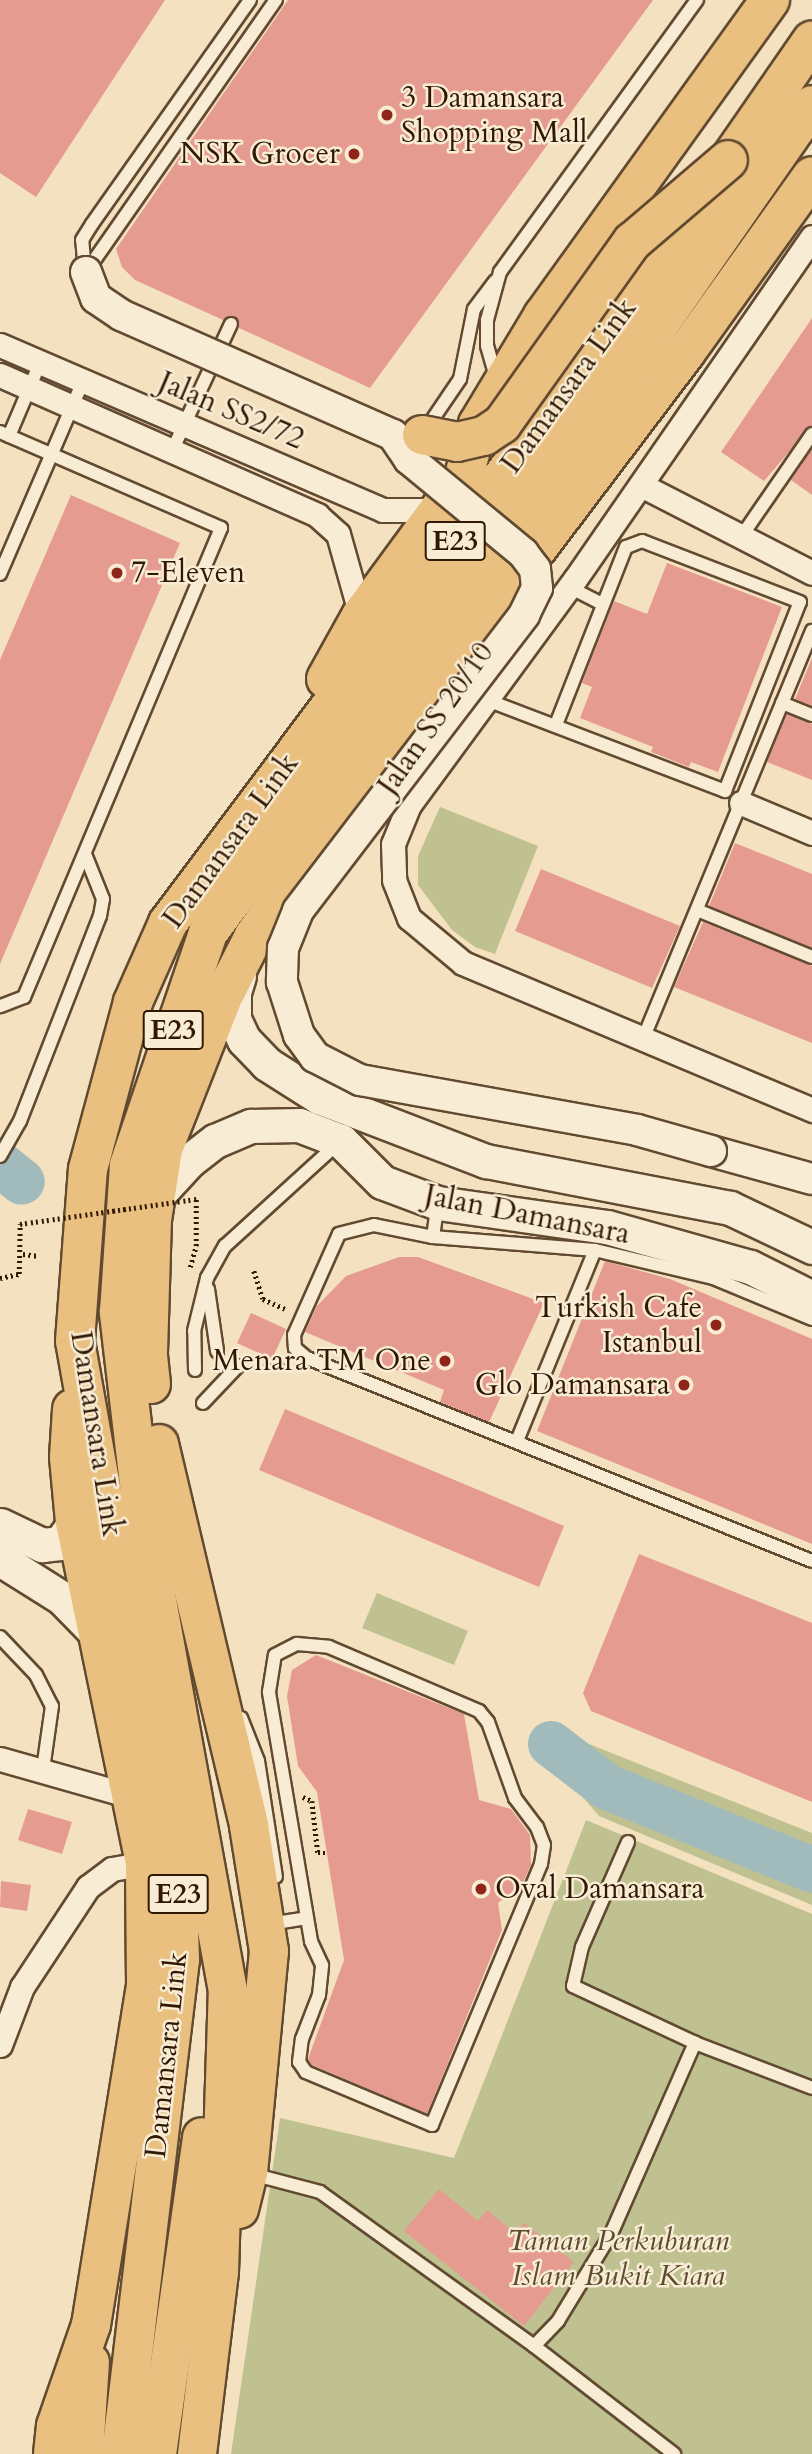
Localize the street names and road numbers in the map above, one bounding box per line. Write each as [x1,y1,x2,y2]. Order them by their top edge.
street label: Damansara Link [493,292,645,480]
street label: Jalan SS2/72 [153,364,309,458]
road number: E23 [424,516,486,566]
street label: Jalan SS 20/10 [370,636,502,802]
street label: Damansara Link [155,747,307,935]
road number: E23 [142,1006,204,1054]
street label: Jalan Damansara [421,1177,633,1253]
street label: Damansara Link [62,1329,130,1539]
road number: E23 [146,1870,210,1918]
street label: Damansara Link [138,1950,196,2160]

